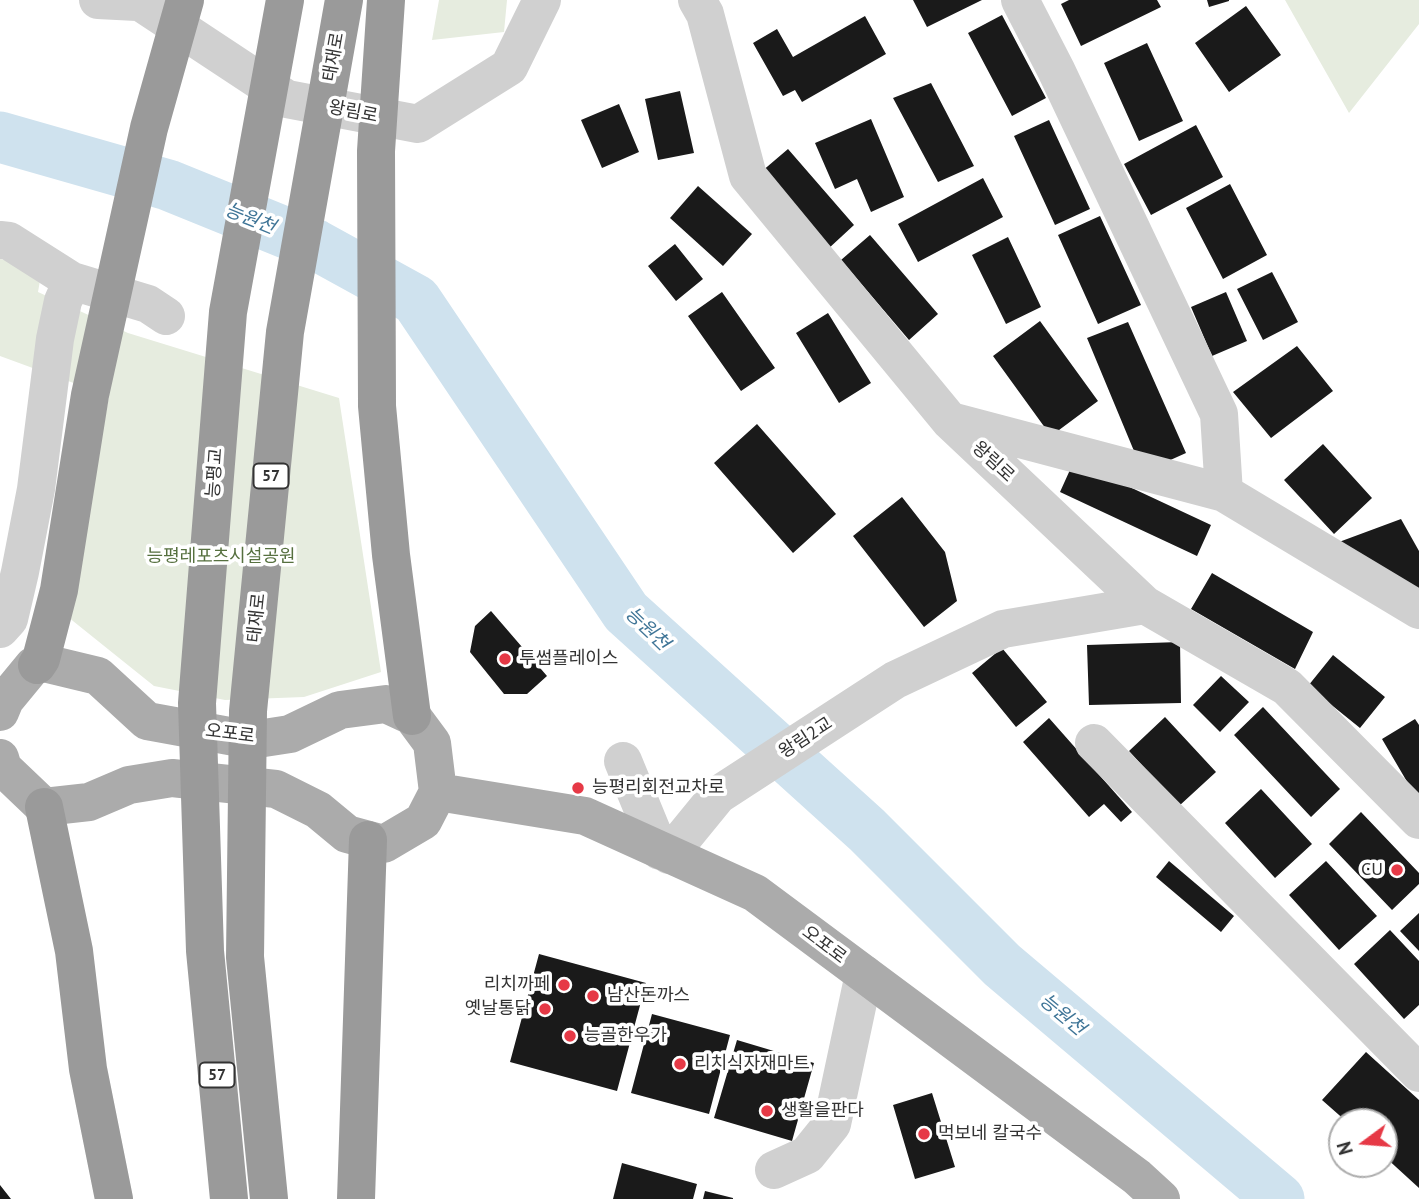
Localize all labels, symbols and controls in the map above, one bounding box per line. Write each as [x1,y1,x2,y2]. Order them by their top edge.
street label: 태재로 [319,31,349,83]
street label: 왕림로 [327,97,379,127]
water label: 능원천 [221,199,279,239]
street label: 왕림로 [967,437,1019,487]
street label: 능평교 [202,447,228,499]
road number: 57 [254,463,288,489]
park label: 능평레포츠시설공원 [146,546,296,568]
street label: 태재로 [244,592,270,644]
water label: 능원천 [620,603,674,655]
place label: 투썸플레이스 [519,648,618,670]
marker: 투썸플레이스 [497,651,513,667]
street label: 왕림2교 [775,713,837,763]
street label: 오포로 [204,720,256,748]
place label: 능평리회전교차로 [592,777,724,799]
marker: 능평리회전교차로 [570,780,586,796]
place label: CU [1361,859,1383,881]
marker: CU [1389,862,1405,878]
street label: 오포로 [798,921,850,969]
place label: 리치까페 [484,974,550,996]
marker: 리치까페 [556,977,572,993]
place label: 남산돈까스 [607,985,690,1007]
marker: 남산돈까스 [585,988,601,1004]
water label: 능원천 [1035,989,1089,1041]
place label: 옛날통닭 [465,998,531,1020]
marker: 옛날통닭 [537,1001,553,1017]
place label: 능골한우가 [584,1025,667,1047]
marker: 능골한우가 [562,1028,578,1044]
place label: 리치식자재마트 [694,1053,810,1075]
marker: 리치식자재마트 [672,1056,688,1072]
road number: 57 [200,1063,234,1088]
place label: 생활을판다 [781,1100,864,1122]
marker: 생활을판다 [759,1103,775,1119]
north arrow [1328,1108,1398,1178]
place label: 먹보네 칼국수 [938,1123,1042,1145]
marker: 먹보네 칼국수 [916,1126,932,1142]
text: N [1331,1139,1358,1158]

